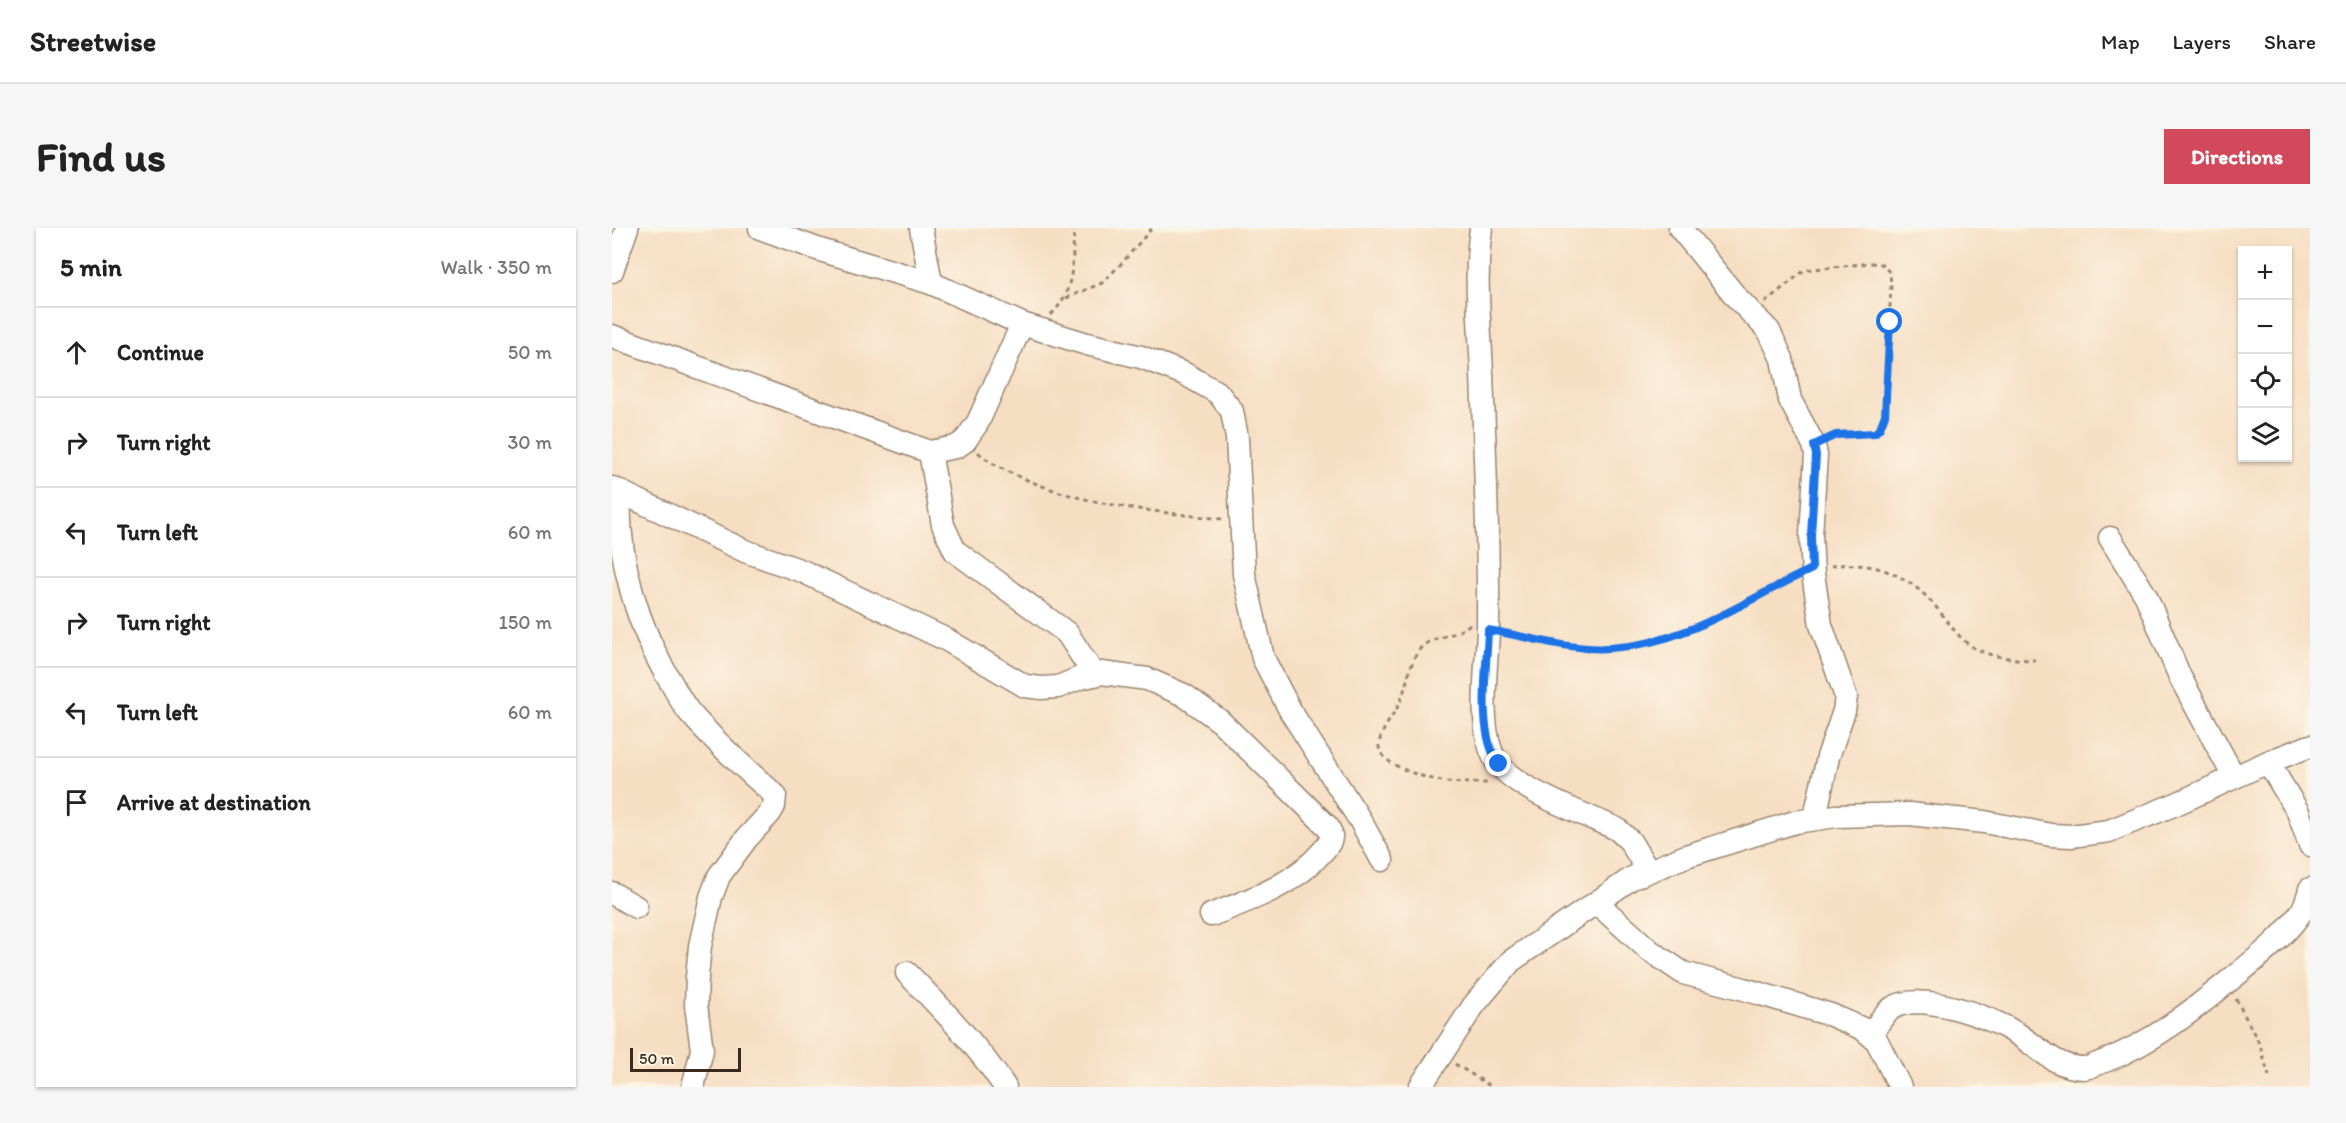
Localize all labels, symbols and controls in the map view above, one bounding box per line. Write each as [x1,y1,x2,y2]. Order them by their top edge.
text: Streetwise [30,24,156,58]
text: Map [2101,29,2140,54]
text: Layers [2173,29,2231,54]
text: Share [2264,29,2316,54]
button: Directions [2164,129,2310,184]
text: Find us [36,131,166,182]
map controls [2238,246,2292,462]
button: + [2238,246,2292,300]
text: 5 min [60,251,122,283]
text: Walk · 350 m [441,255,552,279]
button: − [2238,300,2292,354]
route start [1876,308,1902,334]
icon: ahead [60,336,93,369]
text: Continue [117,339,204,366]
text: 50 m [508,340,552,364]
button: locate [2238,354,2292,408]
button: layers [2238,408,2292,462]
icon: right [60,426,93,459]
text: Turn right [117,429,211,456]
text: 30 m [507,430,552,454]
icon: left [60,516,93,549]
text: Turn left [117,519,198,546]
text: 60 m [508,520,552,544]
icon: right [60,606,93,639]
text: Turn right [117,609,211,636]
text: 150 m [499,610,552,634]
icon: left [60,696,93,729]
text: Turn left [117,699,198,726]
text: 60 m [508,700,552,724]
route end [1485,750,1511,776]
icon: arrive [60,786,93,819]
text: Arrive at destination [117,789,311,816]
scale bar [630,1045,741,1072]
text: 50 m [639,1049,674,1068]

